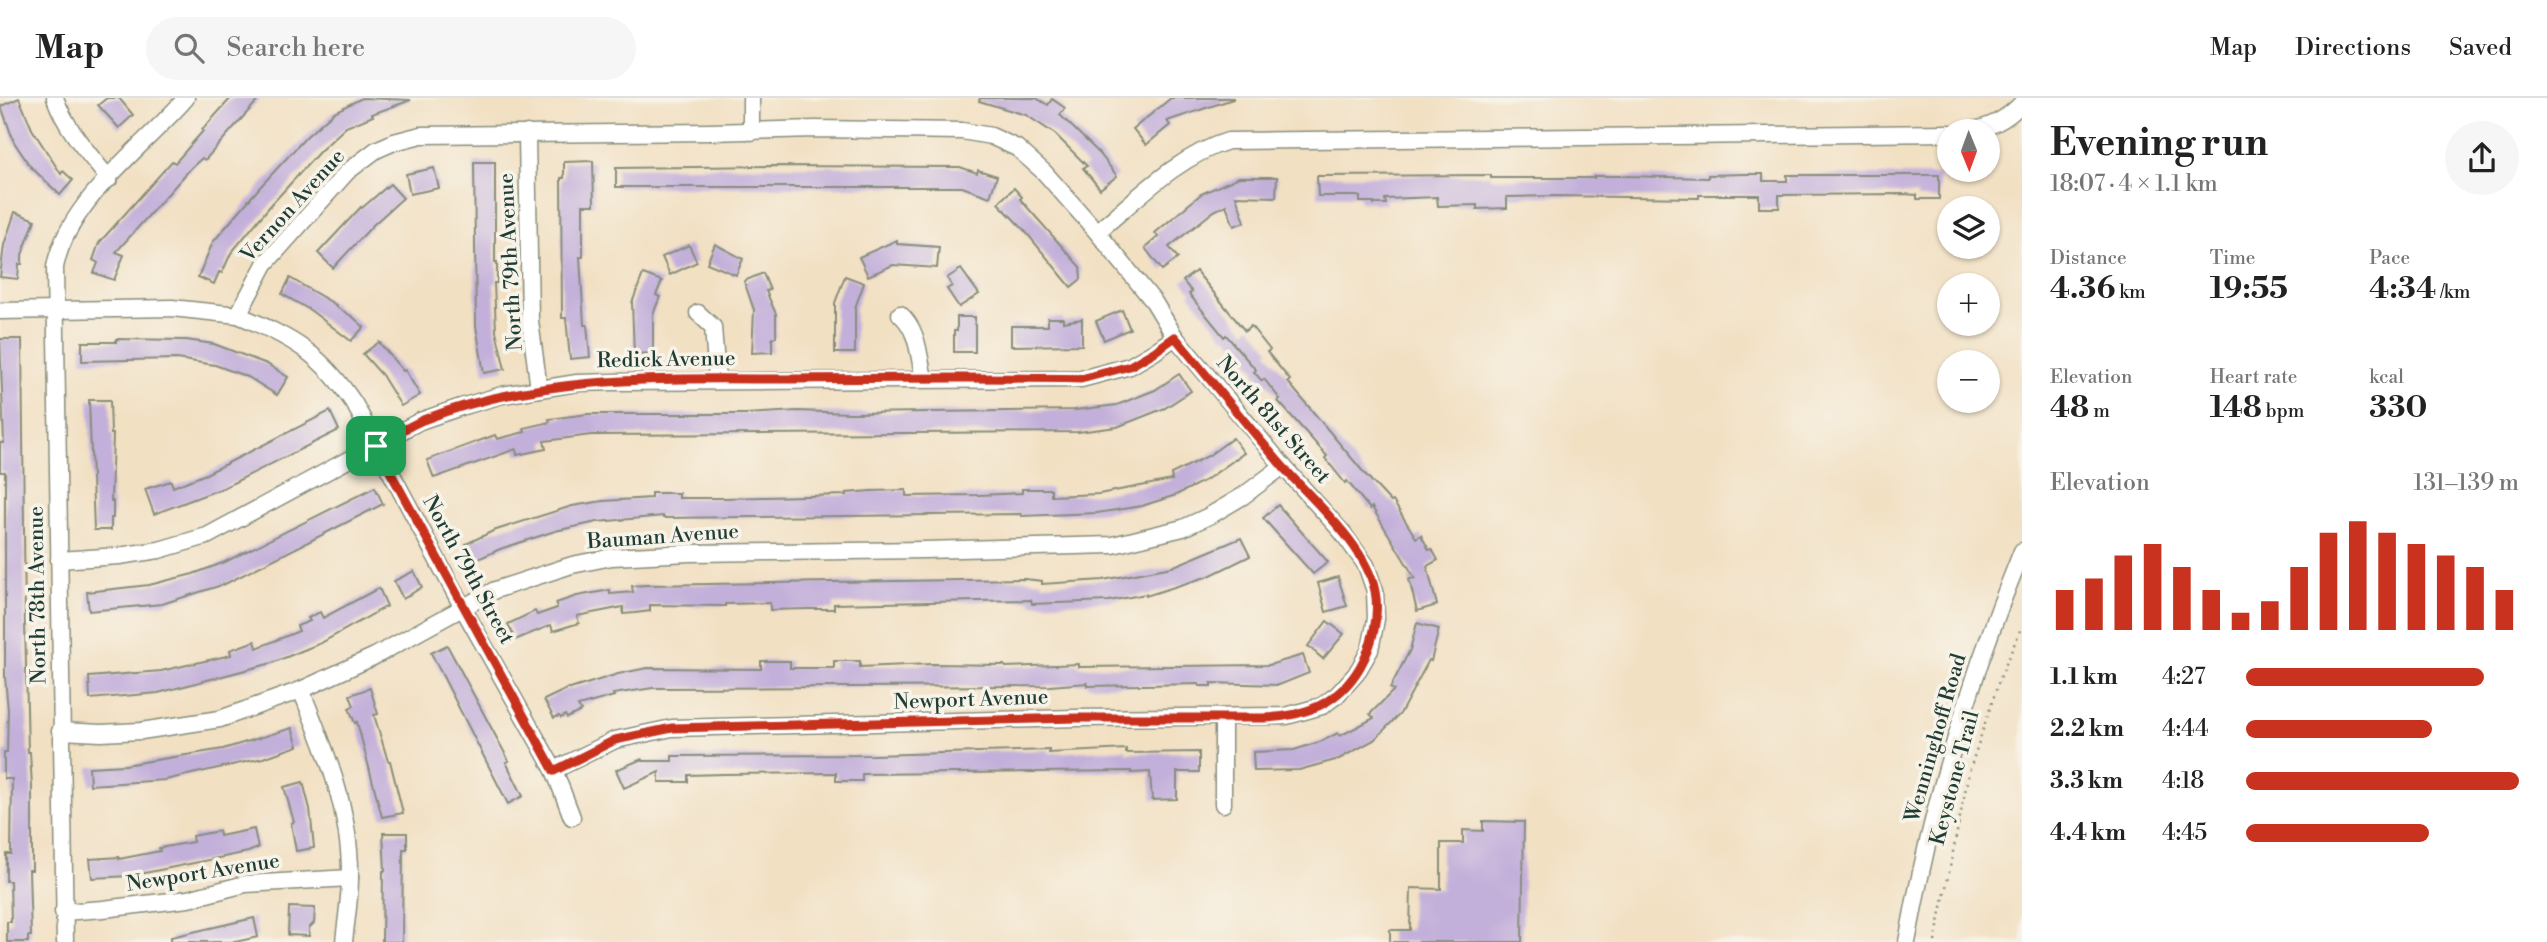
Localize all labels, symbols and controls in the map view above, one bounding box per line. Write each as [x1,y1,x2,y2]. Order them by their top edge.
search box [146,17,636,80]
text: Map [35,28,104,69]
icon: search [170,29,208,67]
text: Search here [226,32,365,64]
text: Map [2210,33,2257,63]
text: Directions [2295,33,2411,63]
text: Saved [2449,33,2512,63]
north arrow [1937,119,2000,182]
map controls [1937,119,2000,413]
text: Evening run [2050,120,2268,167]
button: share [2445,121,2519,195]
street label: Vernon Avenue [235,144,351,269]
text: 18:07 · 4 × 1.1 km [2050,170,2218,198]
street label: North 79th Avenue [493,172,529,352]
button: layers [1937,196,2000,259]
text: Distance [2050,246,2127,270]
text: Time [2210,246,2255,270]
text: Pace [2369,246,2410,270]
text: 4.36 [2050,270,2115,308]
text: 19:55 [2210,270,2288,308]
text: 4:34 [2369,270,2436,308]
button: + [1937,273,2000,336]
text: km [2115,280,2146,304]
text: /km [2436,280,2470,304]
street label: Redick Avenue [596,346,736,374]
button: − [1937,350,2000,413]
street label: North 81st Street [1210,351,1336,490]
text: Elevation [2050,365,2132,389]
text: Heart rate [2210,365,2297,389]
text: kcal [2369,365,2404,389]
text: 48 [2050,389,2089,427]
text: 148 [2210,389,2262,427]
text: 330 [2369,389,2427,427]
text: m [2089,399,2110,423]
text: bpm [2262,399,2304,423]
pin [346,416,406,476]
icon: arrive [357,427,395,465]
text: Elevation [2050,469,2150,497]
text: 131–139 m [2413,469,2519,497]
street label: North 79th Street [416,491,520,649]
street label: North 78th Avenue [23,506,53,684]
street label: Bauman Avenue [585,519,740,555]
street label: Wenninghoff Road [1899,651,1973,826]
text: 1.1 km [2050,663,2118,691]
text: 4:27 [2162,663,2206,691]
street label: Newport Avenue [893,684,1049,716]
street label: Keystone Trail [1925,708,1985,848]
text: 2.2 km [2050,715,2124,743]
text: 4:44 [2162,715,2209,743]
text: 3.3 km [2050,767,2123,795]
text: 4:18 [2162,767,2204,795]
text: 4.4 km [2050,819,2126,847]
text: 4:45 [2162,819,2207,847]
street label: Newport Avenue [124,848,282,898]

